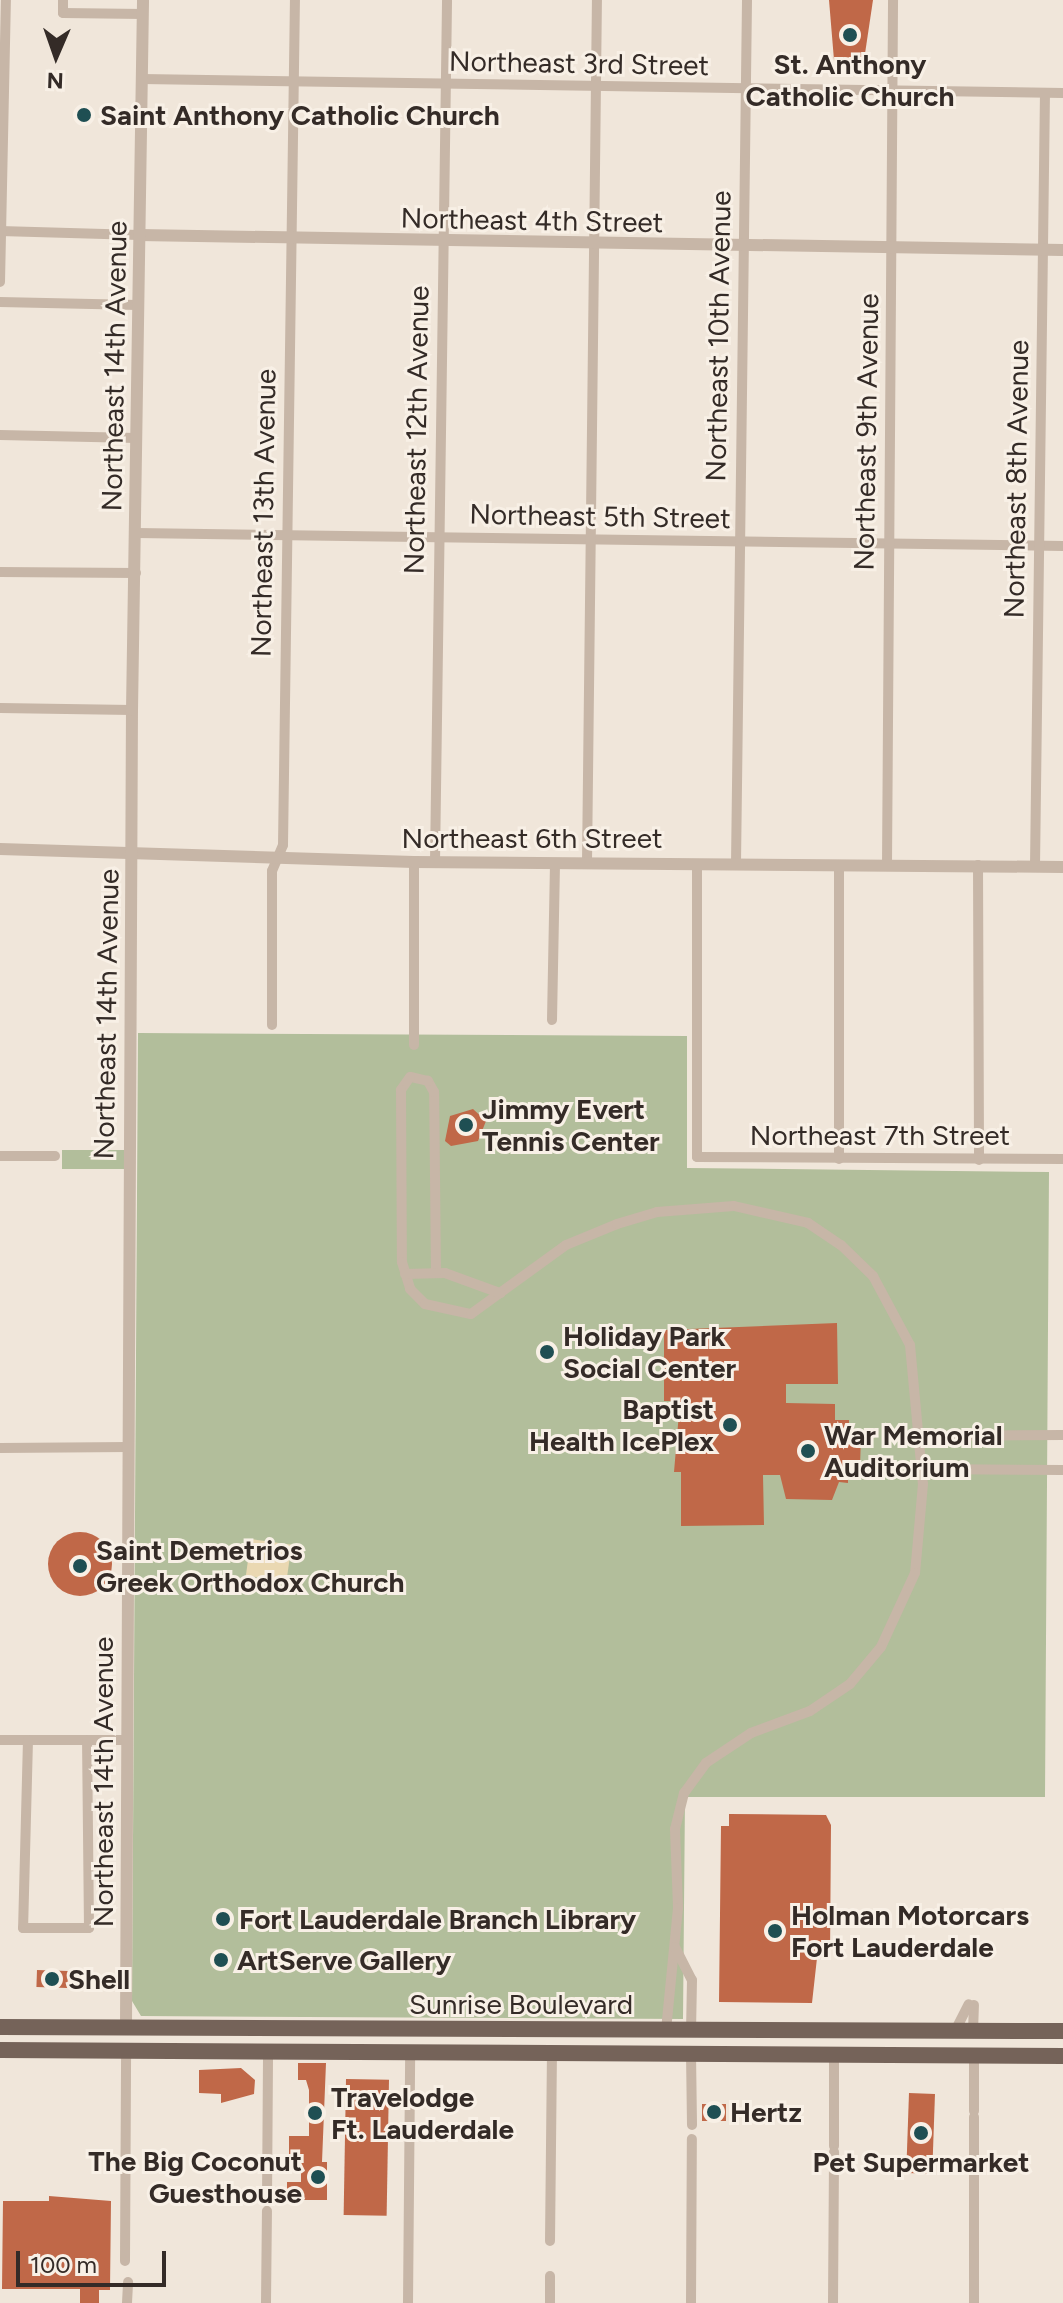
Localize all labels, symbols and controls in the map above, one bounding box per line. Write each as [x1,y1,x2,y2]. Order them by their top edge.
north arrow [16,16,96,96]
marker: St. Anthony Catholic Church [841,26,859,44]
street label: Northeast 3rd Street [449,44,709,82]
place label: St. Anthony Catholic Church [746,47,954,113]
text: N [46,67,64,94]
place label: Saint Anthony Catholic Church [100,98,500,132]
marker: Saint Anthony Catholic Church [75,106,93,124]
street label: Northeast 10th Avenue [699,190,737,482]
street label: Northeast 4th Street [400,201,664,239]
street label: Northeast 14th Avenue [95,220,133,512]
street label: Northeast 12th Avenue [397,285,435,575]
street label: Northeast 9th Avenue [847,293,885,571]
street label: Northeast 8th Avenue [997,339,1035,619]
street label: Northeast 13th Avenue [244,369,282,657]
street label: Northeast 5th Street [469,497,731,535]
street label: Northeast 6th Street [401,821,663,855]
street label: Northeast 14th Avenue [87,868,125,1160]
place label: Jimmy Evert Tennis Center [482,1092,660,1158]
marker: Jimmy Evert Tennis Center [457,1116,475,1134]
street label: Northeast 7th Street [750,1118,1010,1152]
place label: Holiday Park Social Center [563,1319,736,1385]
marker: Holiday Park Social Center [538,1343,556,1361]
place label: Baptist Health IcePlex [529,1392,714,1458]
marker: Baptist Health IcePlex [721,1416,739,1434]
place label: War Memorial Auditorium [824,1418,1003,1484]
marker: War Memorial Auditorium [799,1442,817,1460]
place label: Saint Demetrios Greek Orthodox Church [96,1533,404,1599]
marker: Saint Demetrios Greek Orthodox Church [71,1557,89,1575]
street label: Northeast 14th Avenue [86,1637,120,1927]
place label: Holman Motorcars Fort Lauderdale [791,1898,1029,1964]
place label: Fort Lauderdale Branch Library [239,1902,636,1936]
marker: Fort Lauderdale Branch Library [214,1910,232,1928]
marker: Holman Motorcars Fort Lauderdale [766,1922,784,1940]
place label: ArtServe Gallery [237,1943,451,1977]
marker: ArtServe Gallery [212,1951,230,1969]
place label: Shell [68,1962,130,1996]
marker: Shell [43,1970,61,1988]
street label: Sunrise Boulevard [409,1987,633,2021]
place label: Travelodge Ft. Lauderdale [331,2080,514,2146]
place label: Hertz [730,2095,802,2129]
marker: Hertz [705,2103,723,2121]
marker: Travelodge Ft. Lauderdale [306,2104,324,2122]
marker: Pet Supermarket [912,2124,930,2142]
place label: The Big Coconut Guesthouse [88,2144,302,2210]
place label: Pet Supermarket [813,2145,1029,2179]
marker: The Big Coconut Guesthouse [309,2168,327,2186]
scale bar [20,2235,170,2285]
text: 100 m [30,2250,97,2279]

